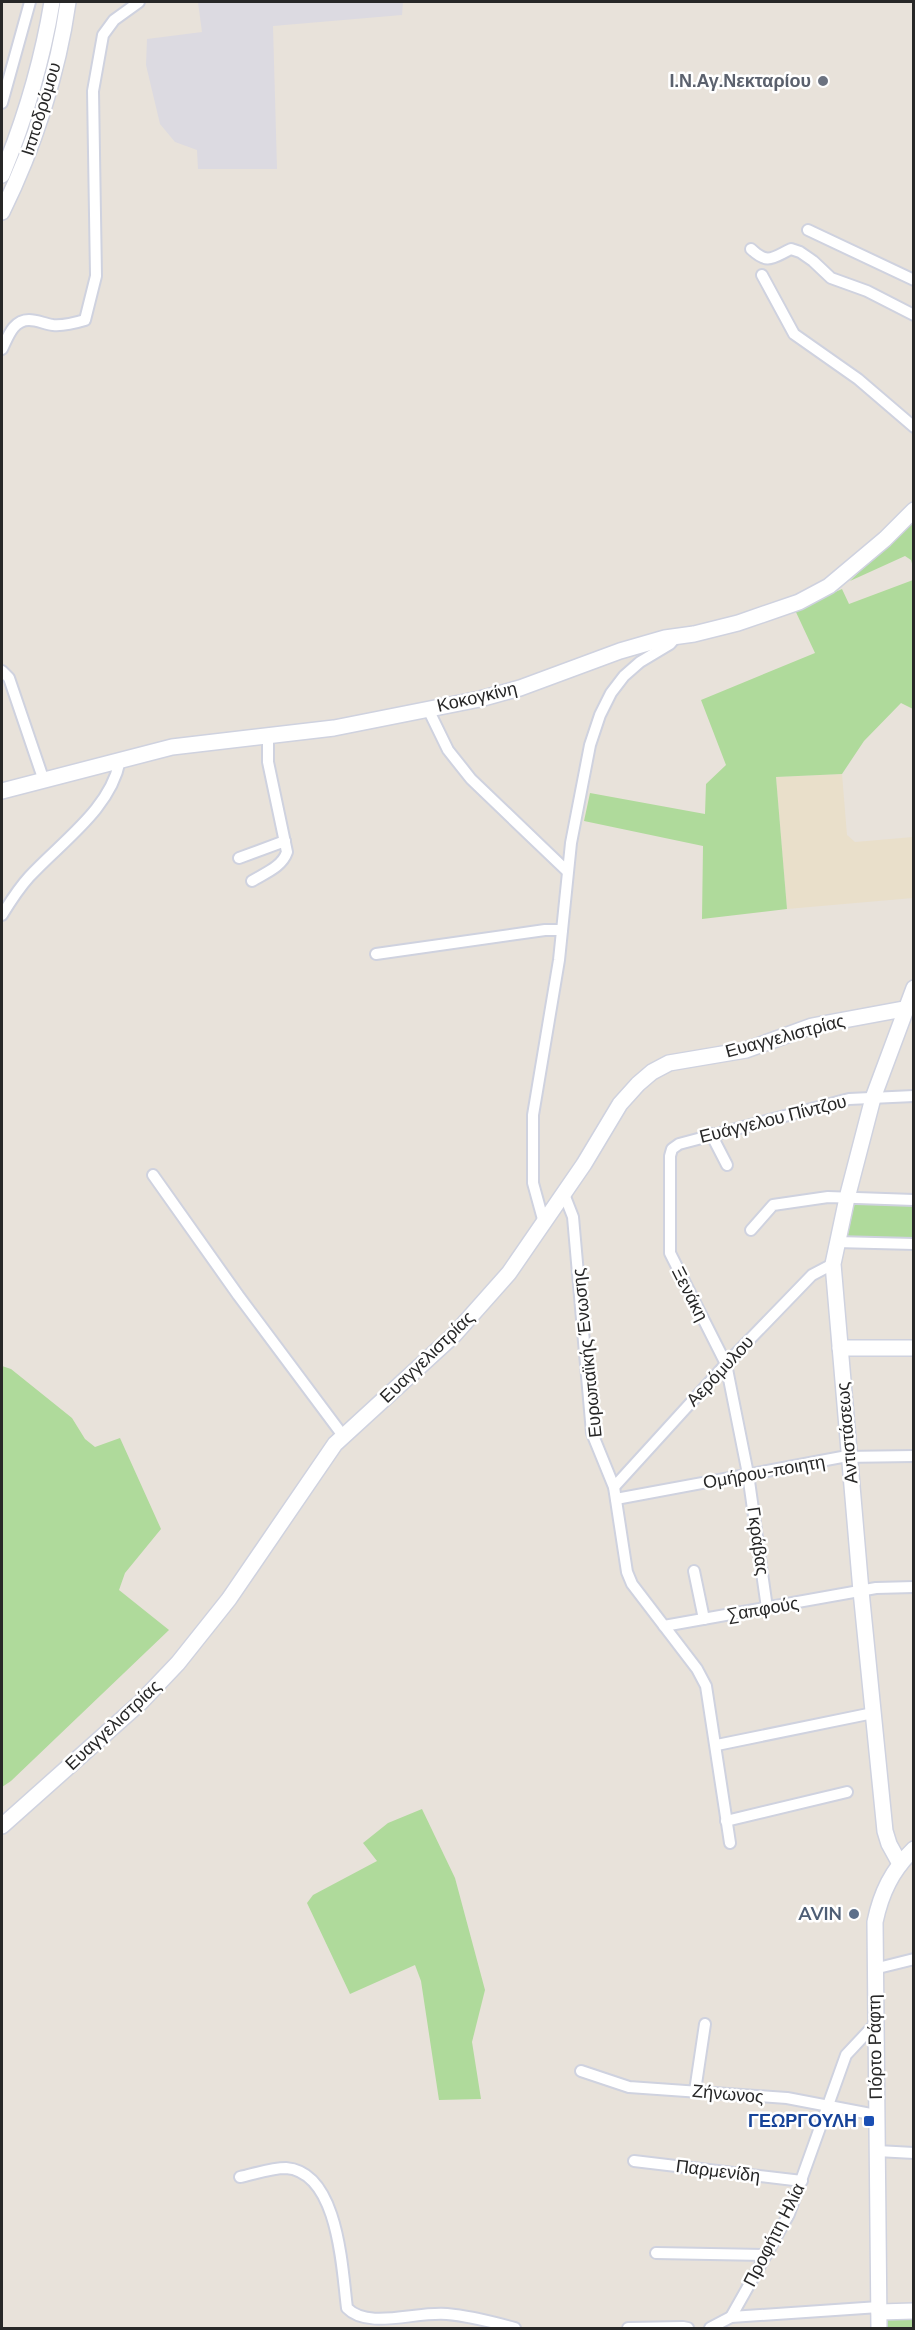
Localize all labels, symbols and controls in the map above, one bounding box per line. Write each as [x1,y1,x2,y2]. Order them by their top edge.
street label: Ιπποδρόμου [15,59,67,159]
place label: Ι.Ν.Αγ.Νεκταρίου [669,69,811,93]
marker: Ι.Ν.Αγ.Νεκταρίου [816,74,830,88]
street label: Κοκογκίνη [435,676,519,718]
street label: Ευαγγελιστρίας [723,1008,848,1063]
street label: Ευάγγελου Πίντζου [697,1089,849,1149]
street label: Ξενάκη [666,1263,714,1325]
street label: Ευρωπαϊκής Ένωσης [566,1267,608,1439]
street label: Ευαγγελιστρίας [374,1305,480,1408]
street label: Αερόμυλου [681,1330,759,1412]
street label: Αντιστάσεως [831,1381,863,1485]
street label: Ομήρου-ποιητη [701,1449,827,1495]
street label: Γκράβας [741,1505,775,1577]
street label: Σαπφούς [725,1591,801,1627]
street label: Ευαγγελιστρίας [60,1674,166,1776]
place label: AVIN [798,1902,842,1926]
marker: AVIN [847,1907,861,1921]
street label: Πόρτο Ράφτη [862,1994,888,2100]
street label: Ζήνωνος [691,2079,765,2109]
place label: ΓΕΩΡΓΟΥΛΗ [748,2109,857,2133]
marker: ΓΕΩΡΓΟΥΛΗ [862,2114,876,2128]
street label: Παρμενίδη [674,2154,762,2188]
street label: Προφήτη Ηλία [738,2179,810,2291]

